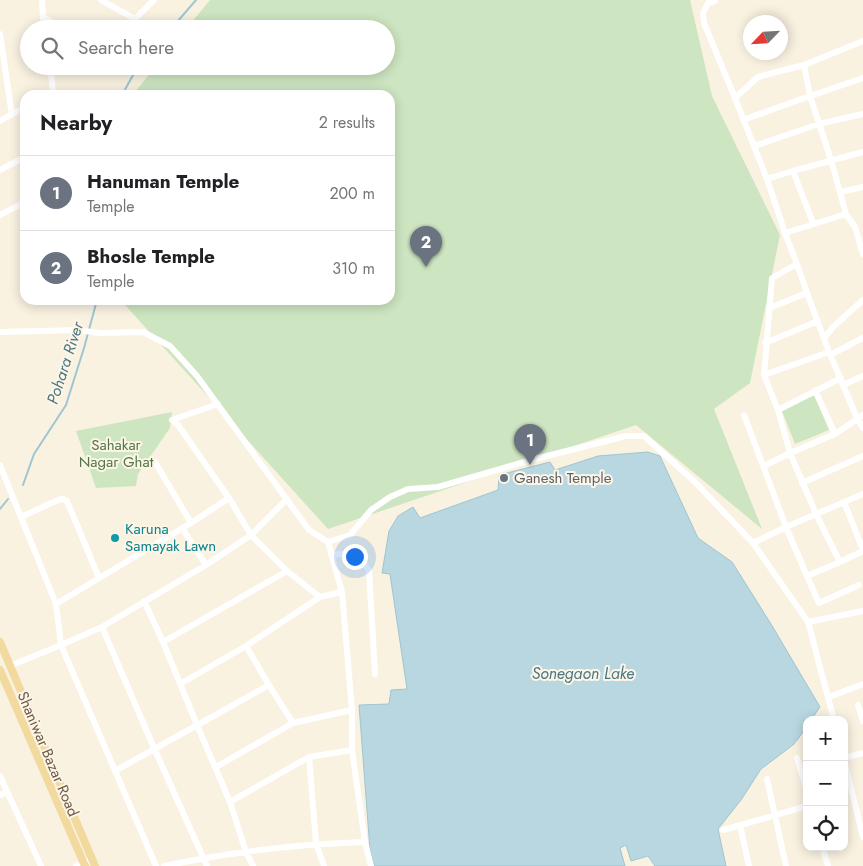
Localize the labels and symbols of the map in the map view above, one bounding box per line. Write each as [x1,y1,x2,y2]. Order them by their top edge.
north arrow [743,15,788,60]
pin: 2 [410,226,442,267]
water label: Pohara River [41,317,90,407]
pin: 1 [514,424,546,465]
park label: Sahakar Nagar Ghat [79,434,154,473]
place label: Ganesh Temple [514,467,612,489]
marker: Ganesh Temple [498,472,510,484]
place label: Karuna Samayak Lawn [125,518,216,557]
marker: Karuna Samayak Lawn [109,532,121,544]
your location [342,544,368,570]
water label: Sonegaon Lake [532,662,634,685]
street label: Shaniwar Bazar Road [12,688,84,820]

